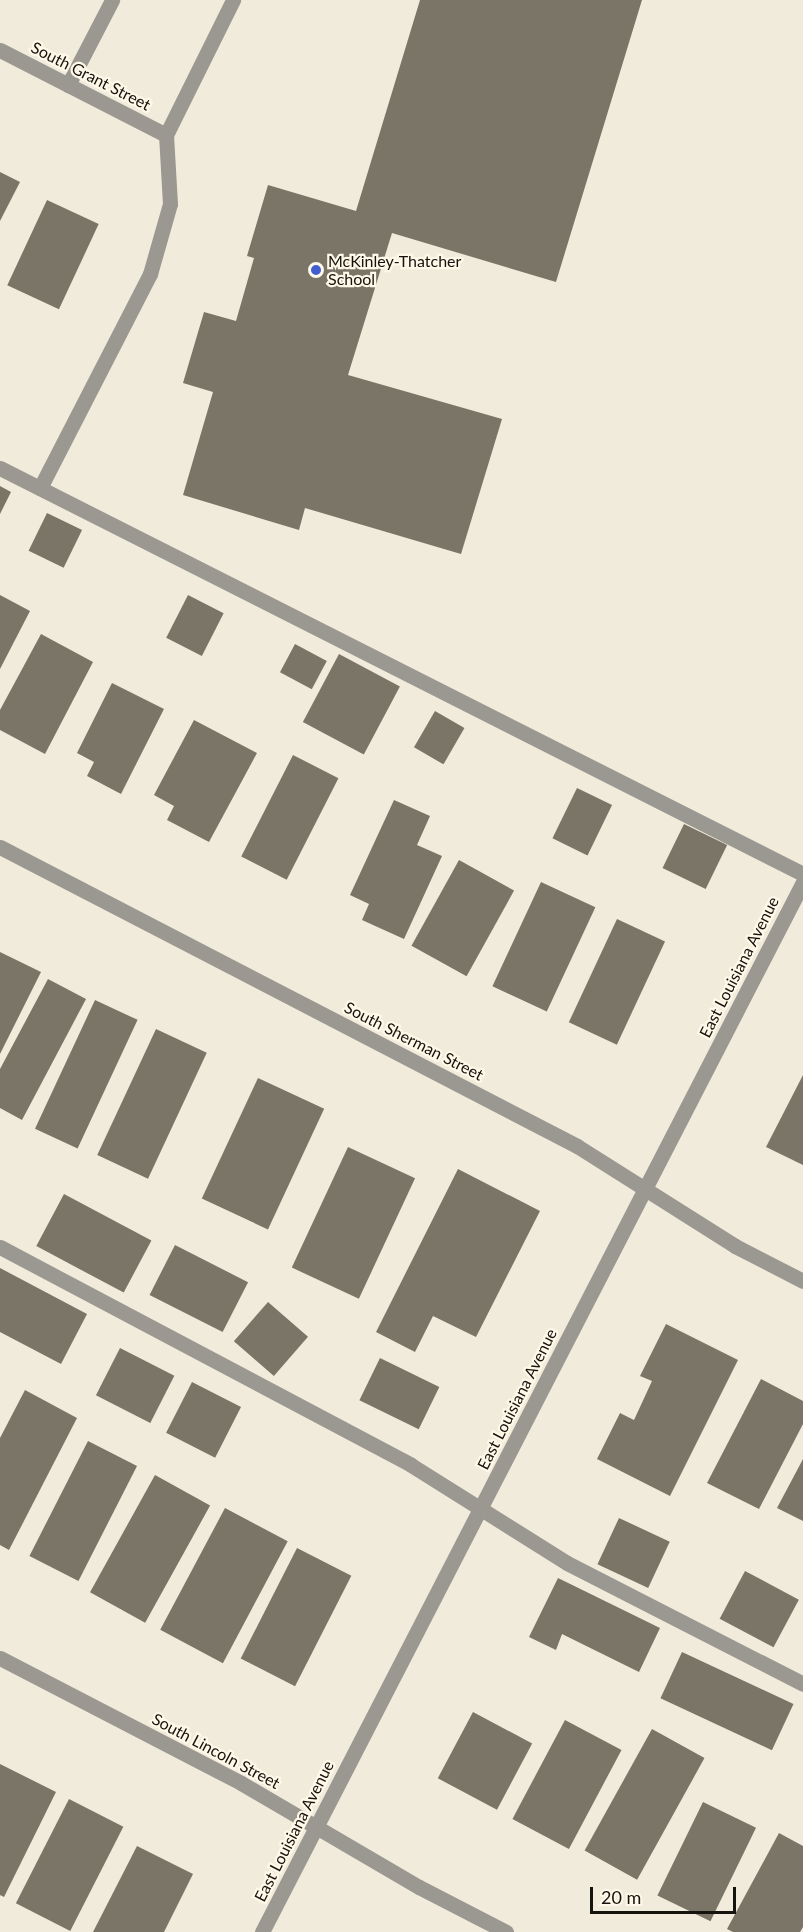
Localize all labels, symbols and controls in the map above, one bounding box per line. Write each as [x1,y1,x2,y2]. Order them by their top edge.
street label: South Grant Street [28,38,154,114]
place label: McKinley-Thatcher School [328,251,461,289]
marker: McKinley-Thatcher School [309,263,323,277]
street label: East Louisiana Avenue [695,893,783,1041]
street label: South Sherman Street [341,998,487,1084]
street label: East Louisiana Avenue [473,1325,561,1473]
street label: South Lincoln Street [149,1709,283,1793]
street label: East Louisiana Avenue [250,1757,338,1905]
scale bar [593,1875,738,1913]
text: 20 m [601,1886,641,1908]

